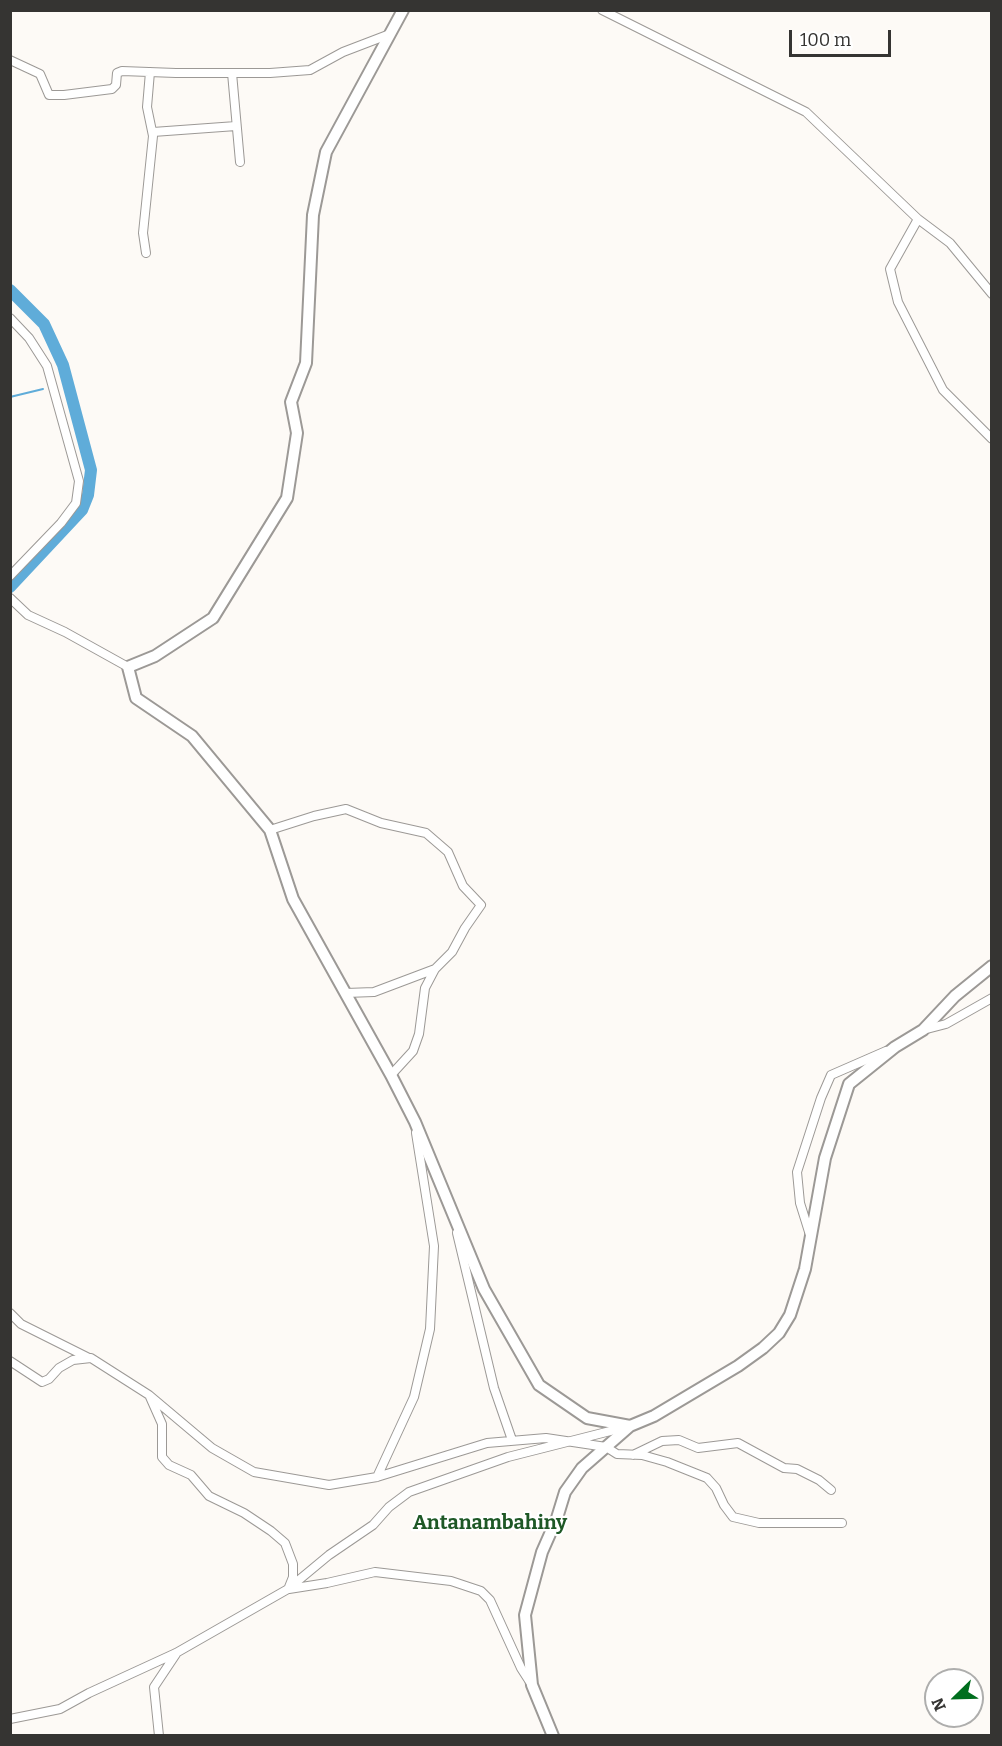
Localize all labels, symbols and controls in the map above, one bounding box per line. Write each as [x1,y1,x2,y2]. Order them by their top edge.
scale bar [792,18,894,56]
text: 100 m [800,29,851,51]
district label: Antanambahiny [413,1511,567,1535]
north arrow [924,1668,984,1728]
text: N [928,1695,950,1714]

